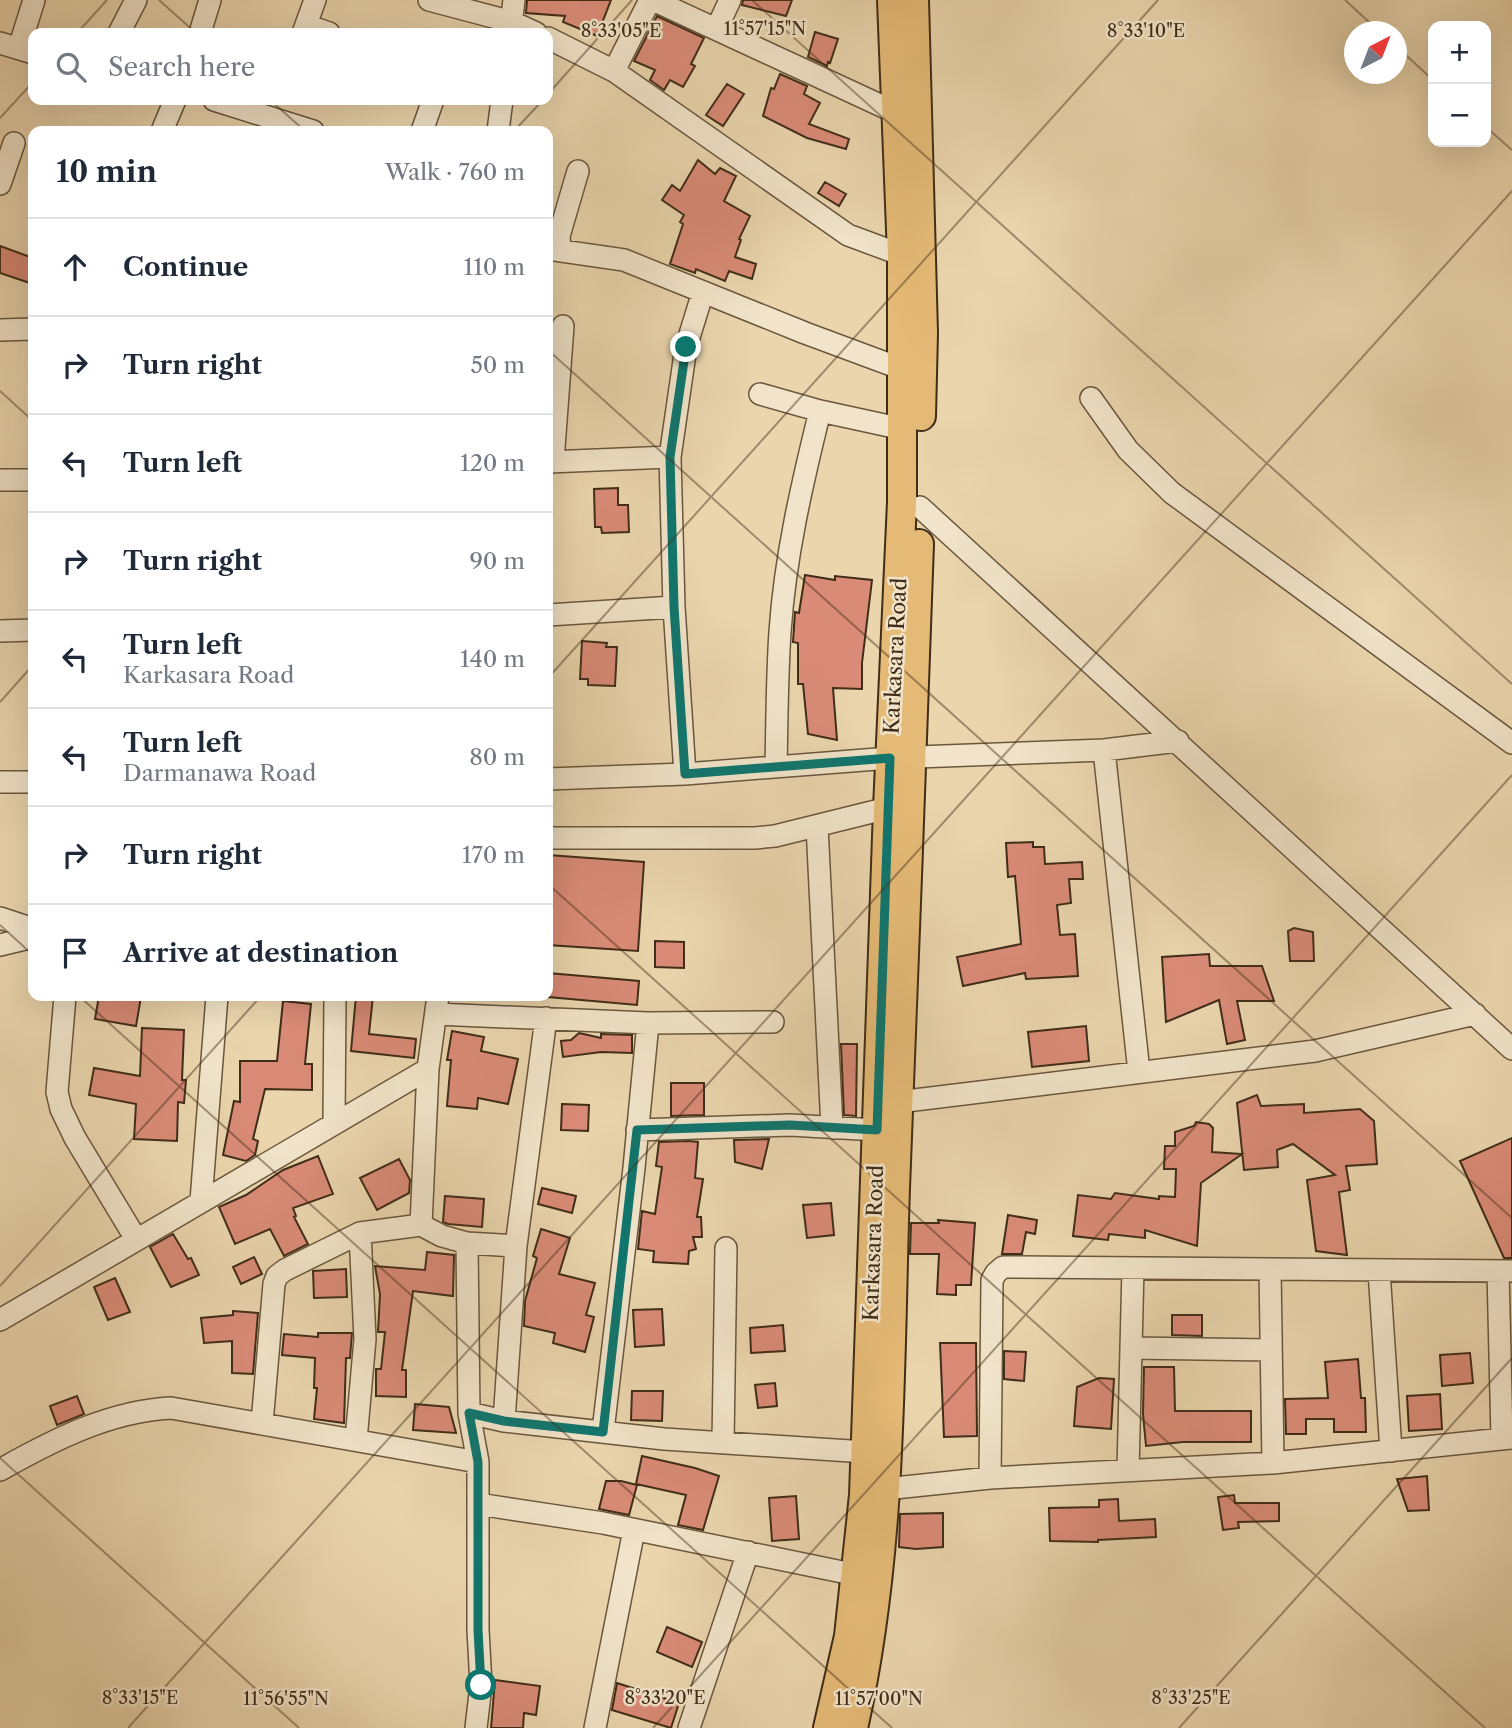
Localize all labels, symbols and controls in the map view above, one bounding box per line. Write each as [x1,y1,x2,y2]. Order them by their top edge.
text: 11°57'15"N [724,18,806,40]
text: 8°33'05"E [581,20,661,42]
text: 8°33'10"E [1107,20,1185,42]
north arrow [1344,21,1407,84]
map controls [1428,21,1491,147]
button: + [1428,21,1491,84]
search box [28,28,553,105]
icon: search [52,48,90,86]
text: Search here [108,51,255,83]
button: − [1428,84,1491,147]
text: 10 min [56,153,157,190]
text: Walk · 760 m [385,158,525,186]
icon: ahead [56,248,94,286]
text: Continue [123,251,248,283]
text: 110 m [464,253,525,281]
route end [670,331,701,362]
icon: right [56,346,94,384]
text: Turn right [123,349,262,381]
text: 50 m [470,351,525,379]
icon: left [56,444,94,482]
text: Turn left [123,447,242,479]
text: 120 m [460,449,525,477]
icon: right [56,542,94,580]
text: Turn right [123,545,262,577]
text: 90 m [469,547,525,575]
street label: Karkasara Road [878,577,912,735]
text: Turn left [123,629,242,661]
icon: left [56,640,94,678]
text: 140 m [460,645,525,673]
text: Karkasara Road [123,661,294,689]
text: Turn left [123,727,242,759]
icon: left [56,738,94,776]
text: 80 m [469,743,525,771]
text: Darmanawa Road [123,759,316,787]
icon: right [56,836,94,874]
text: Turn right [123,839,262,871]
text: 170 m [462,841,525,869]
icon: arrive [56,934,94,972]
text: Arrive at destination [123,937,398,969]
street label: Karkasara Road [858,1164,888,1322]
route start [465,1669,496,1700]
text: 8°33'15"E [102,1687,178,1709]
text: 8°33'20"E [624,1687,706,1709]
text: 8°33'25"E [1151,1687,1231,1709]
text: 11°56'55"N [243,1688,329,1710]
text: 11°57'00"N [835,1688,923,1710]

